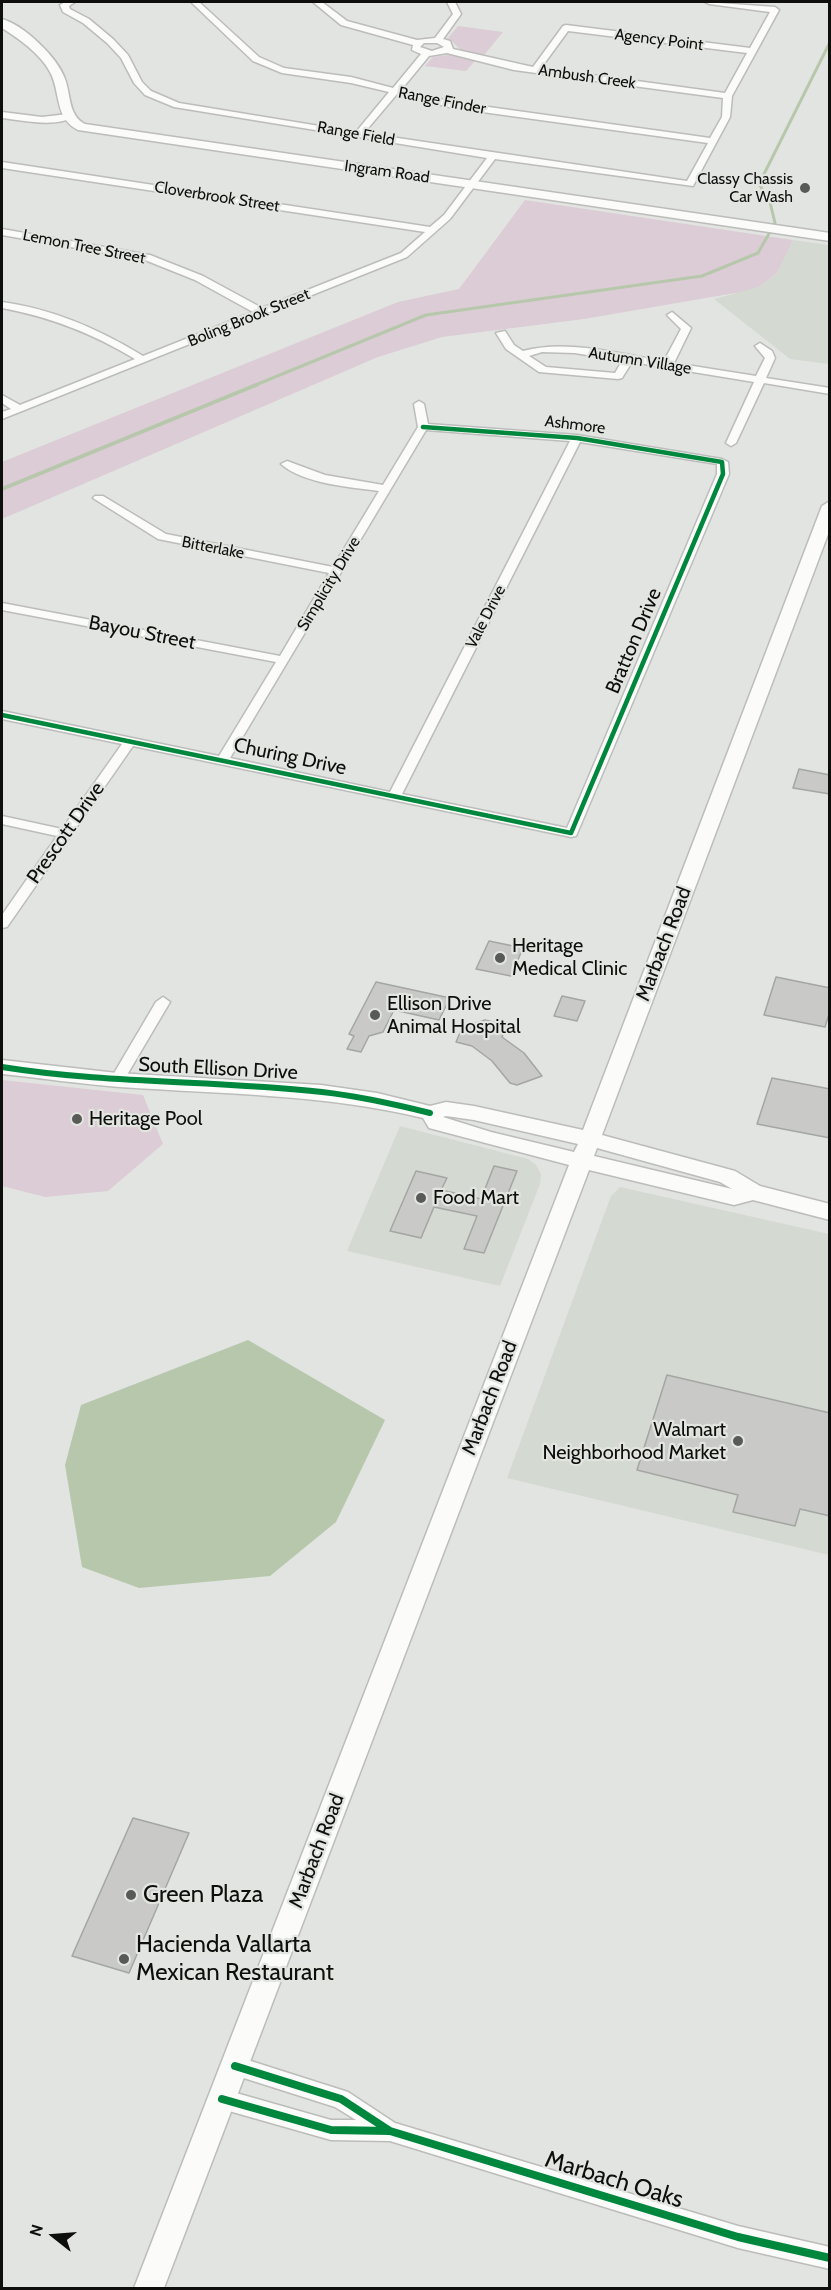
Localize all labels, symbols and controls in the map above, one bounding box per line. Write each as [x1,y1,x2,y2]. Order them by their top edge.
street label: Agency Point [614,25,704,55]
street label: Ambush Creek [537,61,637,93]
street label: Range Finder [397,83,487,119]
street label: Range Field [316,118,396,150]
street label: Ingram Road [343,157,431,187]
place label: Classy Chassis Car Wash [697,169,793,207]
street label: Cloverbrook Street [153,178,281,216]
marker: Classy Chassis Car Wash [798,181,812,195]
street label: Lemon Tree Street [21,226,147,268]
street label: Boling Brook Street [185,285,313,351]
street label: Autumn Village [587,343,693,379]
street label: Ashmore [544,412,606,438]
street label: Bitterlake [180,533,246,563]
street label: Simplicity Drive [293,533,365,635]
street label: Vale Drive [462,582,510,652]
street label: Bratton Drive [601,585,667,697]
street label: Bayou Street [86,611,198,655]
street label: Churing Drive [231,733,349,781]
street label: Prescott Drive [22,778,110,888]
street label: Marbach Road [631,883,697,1005]
place label: Heritage Medical Clinic [512,934,627,981]
marker: Heritage Medical Clinic [493,951,507,965]
place label: Ellison Drive Animal Hospital [387,992,521,1039]
marker: Ellison Drive Animal Hospital [368,1008,382,1022]
street label: South Ellison Drive [138,1053,298,1085]
place label: Heritage Pool [89,1107,203,1131]
marker: Heritage Pool [70,1112,84,1126]
place label: Food Mart [433,1186,519,1210]
marker: Food Mart [414,1191,428,1205]
street label: Marbach Road [457,1337,523,1459]
place label: Walmart Neighborhood Market [543,1418,726,1465]
marker: Walmart Neighborhood Market [731,1434,745,1448]
street label: Marbach Road [284,1790,350,1912]
place label: Green Plaza [143,1881,263,1909]
marker: Green Plaza [124,1888,138,1902]
place label: Hacienda Vallarta Mexican Restaurant [136,1931,334,1987]
marker: Hacienda Vallarta Mexican Restaurant [117,1952,131,1966]
street label: Marbach Oaks [541,2145,687,2215]
north arrow [24,2206,84,2266]
text: N [26,2222,47,2239]

